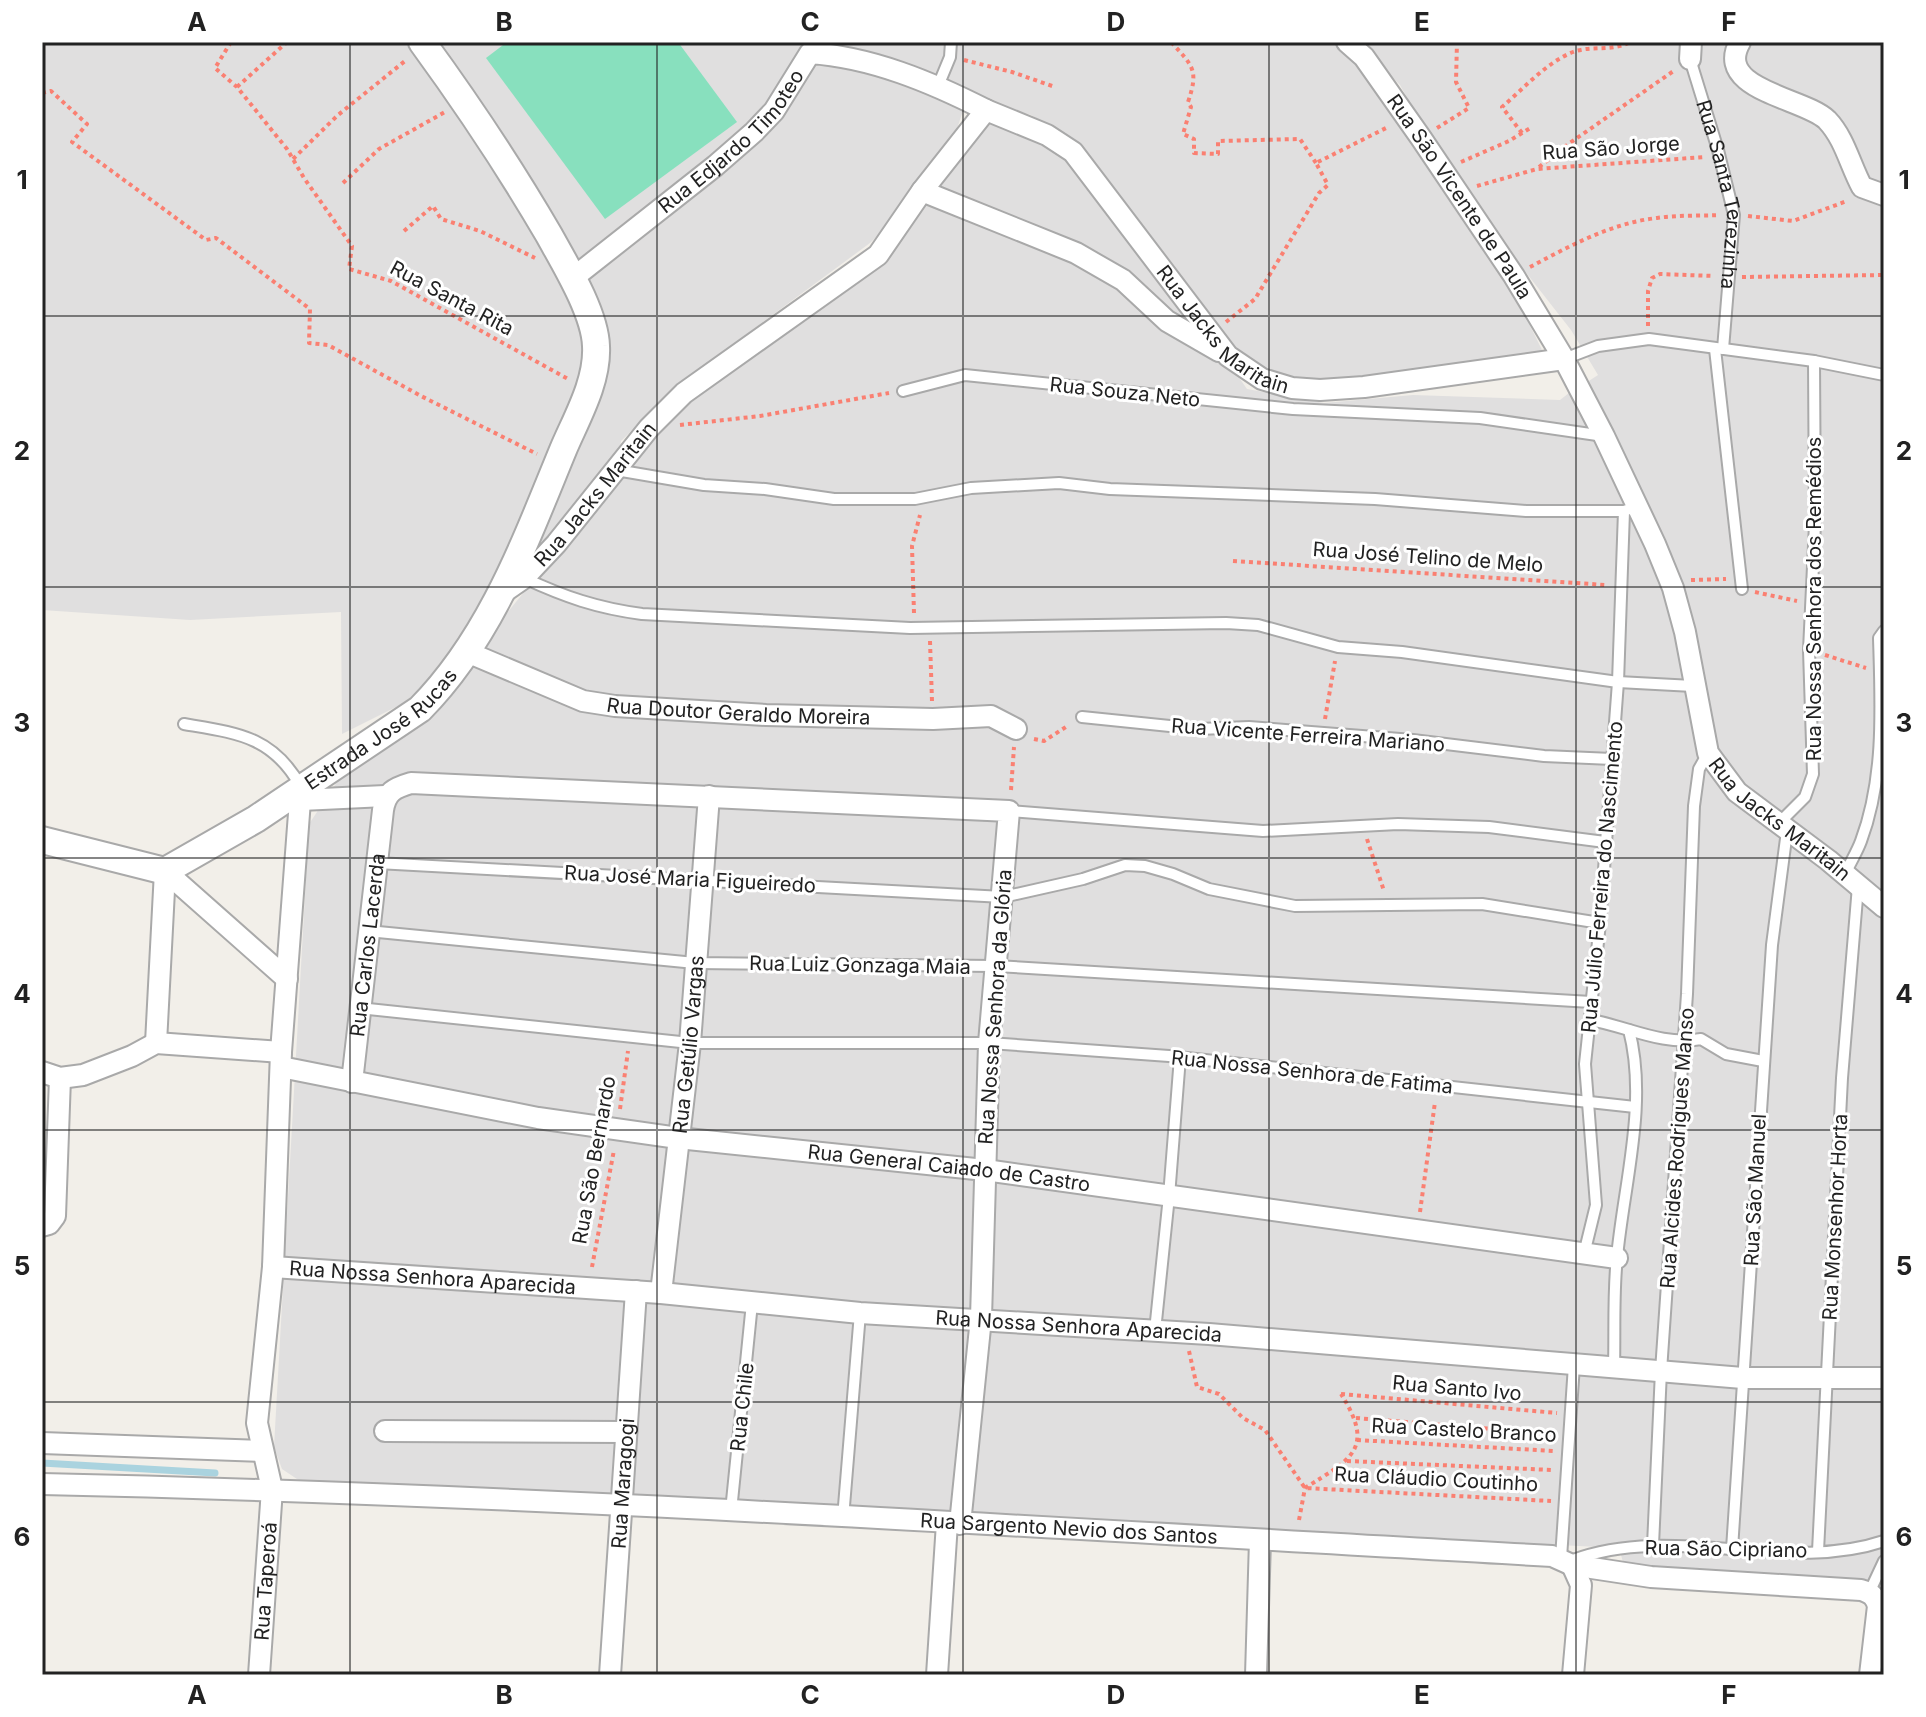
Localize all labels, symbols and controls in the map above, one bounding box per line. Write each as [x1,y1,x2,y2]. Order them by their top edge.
text: A [187,6,207,37]
text: B [495,6,513,37]
text: C [800,6,820,37]
text: D [1107,6,1125,37]
text: E [1414,6,1430,37]
text: F [1721,6,1737,37]
street label: Rua Edjardo Timoteo [653,65,809,218]
street label: Rua São Vicente de Paula [1382,90,1537,303]
street label: Rua Santa Terezinha [1691,97,1747,290]
street label: Rua São Jorge [1541,131,1681,165]
text: 1 [16,164,28,195]
text: 1 [1898,164,1910,195]
street label: Rua Santa Rita [386,255,518,341]
street label: Rua Jacks Maritain [1151,261,1292,398]
street label: Rua Souza Neto [1049,372,1201,412]
street label: Rua Jacks Maritain [529,417,661,571]
text: 2 [14,435,30,466]
text: 2 [1896,435,1912,466]
street label: Rua Nossa Senhora dos Remédios [1802,437,1826,761]
street label: Rua José Telino de Melo [1312,537,1544,577]
street label: Estrada José Rucas [300,664,462,795]
street label: Rua Doutor Geraldo Moreira [605,693,871,729]
text: 3 [14,707,30,738]
text: 3 [1896,707,1912,738]
street label: Rua Vicente Ferreira Mariano [1170,713,1446,757]
street label: Rua Júlio Ferreira do Nascimento [1576,720,1628,1034]
street label: Rua Jacks Maritain [1704,753,1856,886]
street label: Rua Carlos Lacerda [345,852,390,1038]
street label: Rua José Maria Figueiredo [564,860,816,898]
street label: Rua Nossa Senhora da Glória [973,869,1017,1145]
street label: Rua Luiz Gonzaga Maia [749,951,971,979]
street label: Rua Getúlio Vargas [668,954,709,1135]
text: 4 [13,978,31,1009]
text: 4 [1895,978,1913,1009]
street label: Rua Alcides Rodrigues Manso [1655,1007,1699,1289]
street label: Rua Nossa Senhora de Fatima [1170,1045,1454,1099]
street label: Rua São Bernardo [567,1074,621,1246]
street label: Rua São Manuel [1739,1113,1771,1267]
street label: Rua Monsenhor Horta [1818,1113,1852,1321]
street label: Rua General Caiado de Castro [806,1140,1092,1197]
text: 5 [14,1250,30,1281]
text: 5 [1896,1250,1912,1281]
street label: Rua Nossa Senhora Aparecida [288,1256,577,1299]
street label: Rua Nossa Senhora Aparecida [935,1306,1223,1347]
street label: Rua Chile [725,1361,759,1453]
street label: Rua Santo Ivo [1391,1370,1523,1406]
street label: Rua Castelo Branco [1371,1413,1557,1447]
street label: Rua Maragogi [607,1417,639,1550]
street label: Rua Cláudio Coutinho [1333,1462,1539,1496]
street label: Rua Sargento Nevio dos Santos [920,1508,1218,1549]
text: 6 [14,1521,30,1552]
street label: Rua Taperoá [249,1521,282,1641]
text: 6 [1896,1521,1912,1552]
street label: Rua São Cipriano [1644,1536,1808,1562]
text: A [187,1679,207,1710]
text: B [495,1679,513,1710]
text: C [800,1679,820,1710]
text: D [1107,1679,1125,1710]
text: E [1414,1679,1430,1710]
text: F [1721,1679,1737,1710]

